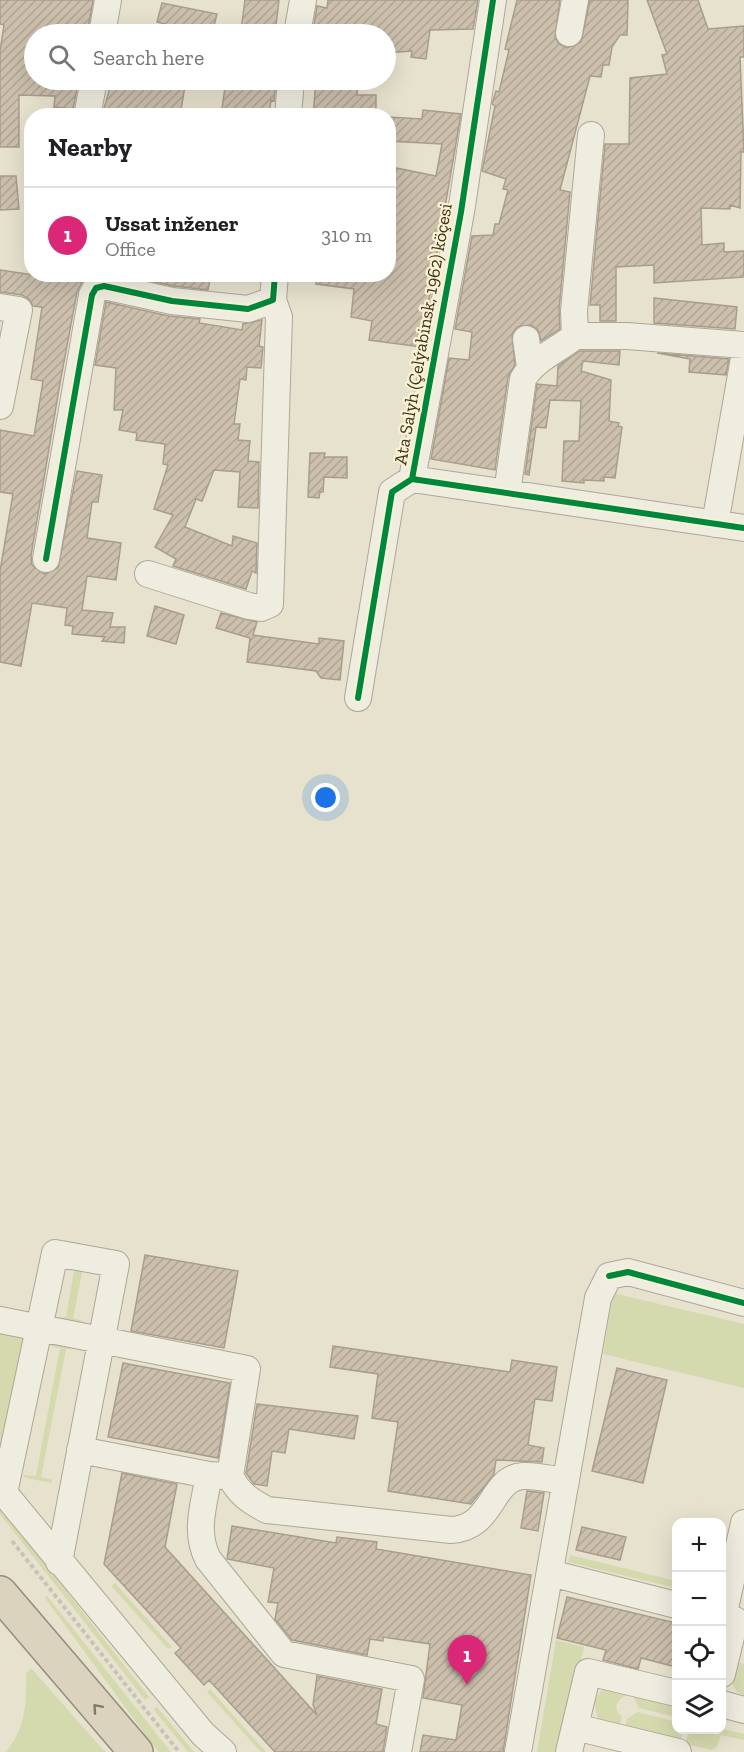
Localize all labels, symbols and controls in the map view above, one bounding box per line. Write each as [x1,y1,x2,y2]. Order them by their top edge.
search box [24,24,396,90]
icon: search [45,41,78,74]
text: Search here [93,44,204,71]
text: Nearby [48,131,132,163]
street label: Ata Salyh (Çelýabinsk, 1962) köçesi [389,201,457,467]
text: Ussat inžener [105,210,238,237]
text: 1 [63,223,72,247]
text: 310 m [321,223,372,247]
text: Office [105,237,156,261]
your location [311,783,340,812]
map controls [672,1518,726,1734]
button: + [672,1518,726,1572]
button: − [672,1572,726,1626]
button: locate [672,1626,726,1680]
pin: 1 [448,1636,486,1685]
button: layers [672,1680,726,1734]
one-way arrow [94,1704,105,1715]

